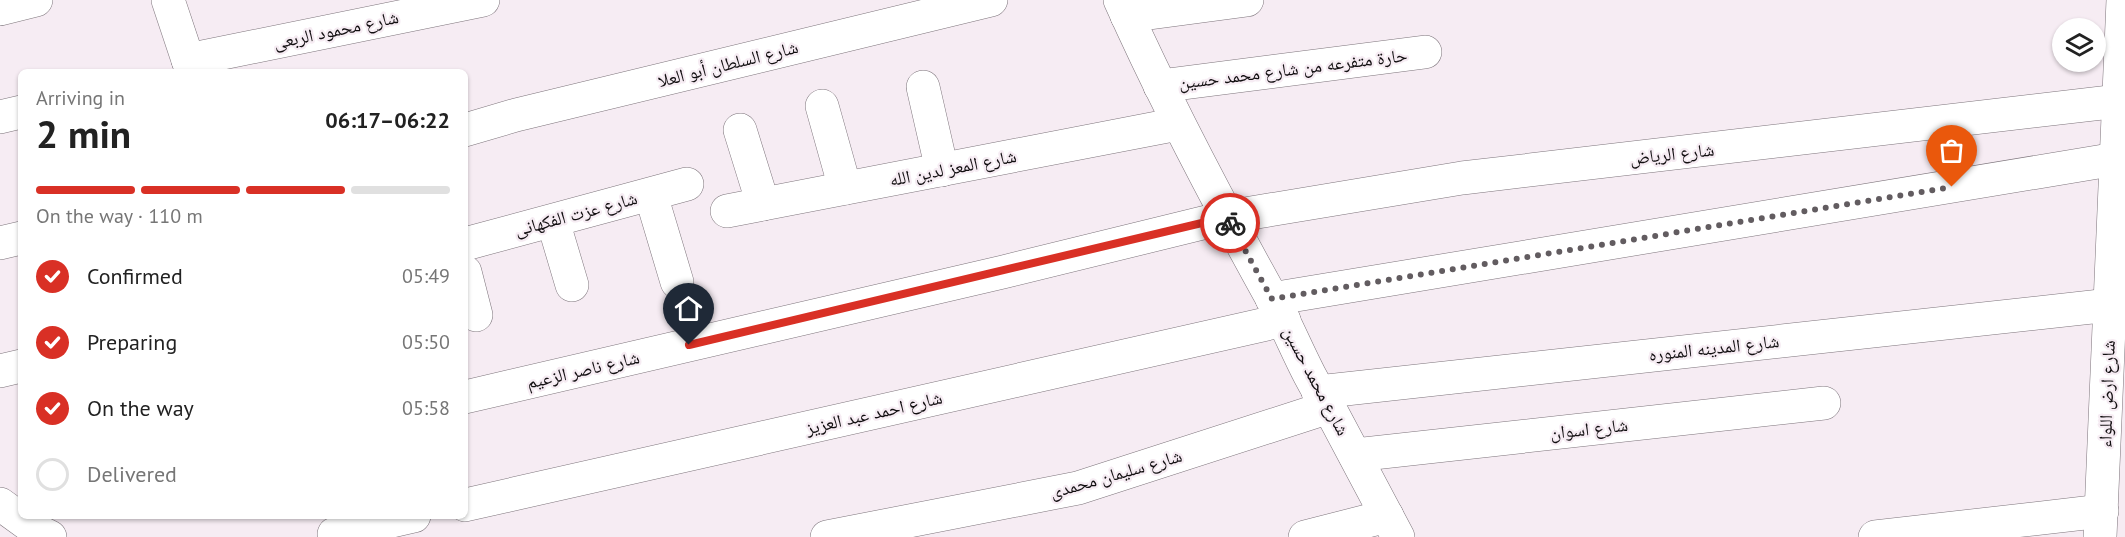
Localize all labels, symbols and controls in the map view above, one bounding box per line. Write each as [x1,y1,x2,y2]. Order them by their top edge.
street label: شارع محمود الربعى [271,5,401,54]
map controls [2052,18,2106,72]
button: layers [2052,18,2106,72]
street label: شارع السلطان أبو العلا [655,35,800,92]
street label: حارة متفرعه من شارع محمد حسين [1177,43,1408,94]
text: Arriving in [36,85,125,111]
text: 06:17–06:22 [325,106,450,134]
text: 2 min [36,108,131,159]
pin [1926,125,1977,187]
icon: bag [1935,134,1968,167]
street label: شارع الرياض [1629,138,1715,169]
street label: شارع المعز لدين الله [888,144,1018,191]
street label: شارع عزت الفكهانى [512,186,640,241]
courier [1200,193,1260,253]
text: On the way · 110 m [36,203,203,229]
icon: bike [1214,207,1247,240]
icon: check [36,260,69,293]
text: Confirmed [87,262,183,290]
text: 05:49 [402,263,450,289]
pin [663,283,714,345]
icon: home [672,292,705,325]
street label: شارع محمد حسين [1278,322,1355,439]
icon: check [36,326,69,359]
text: Preparing [87,328,177,356]
text: 05:50 [402,329,450,355]
street label: شارع المدينه المنوره [1648,329,1780,366]
street label: شارع ارض اللواء [2093,340,2120,448]
street label: شارع ناصر الزعيم [524,345,642,395]
street label: شارع احمد عبد العزيز [802,386,944,440]
icon: check [36,392,69,425]
text: On the way [87,394,194,422]
text: 05:58 [402,395,450,421]
street label: شارع اسوان [1549,413,1629,444]
street label: شارع سليمان محمدى [1047,444,1185,503]
text: Delivered [87,460,177,488]

